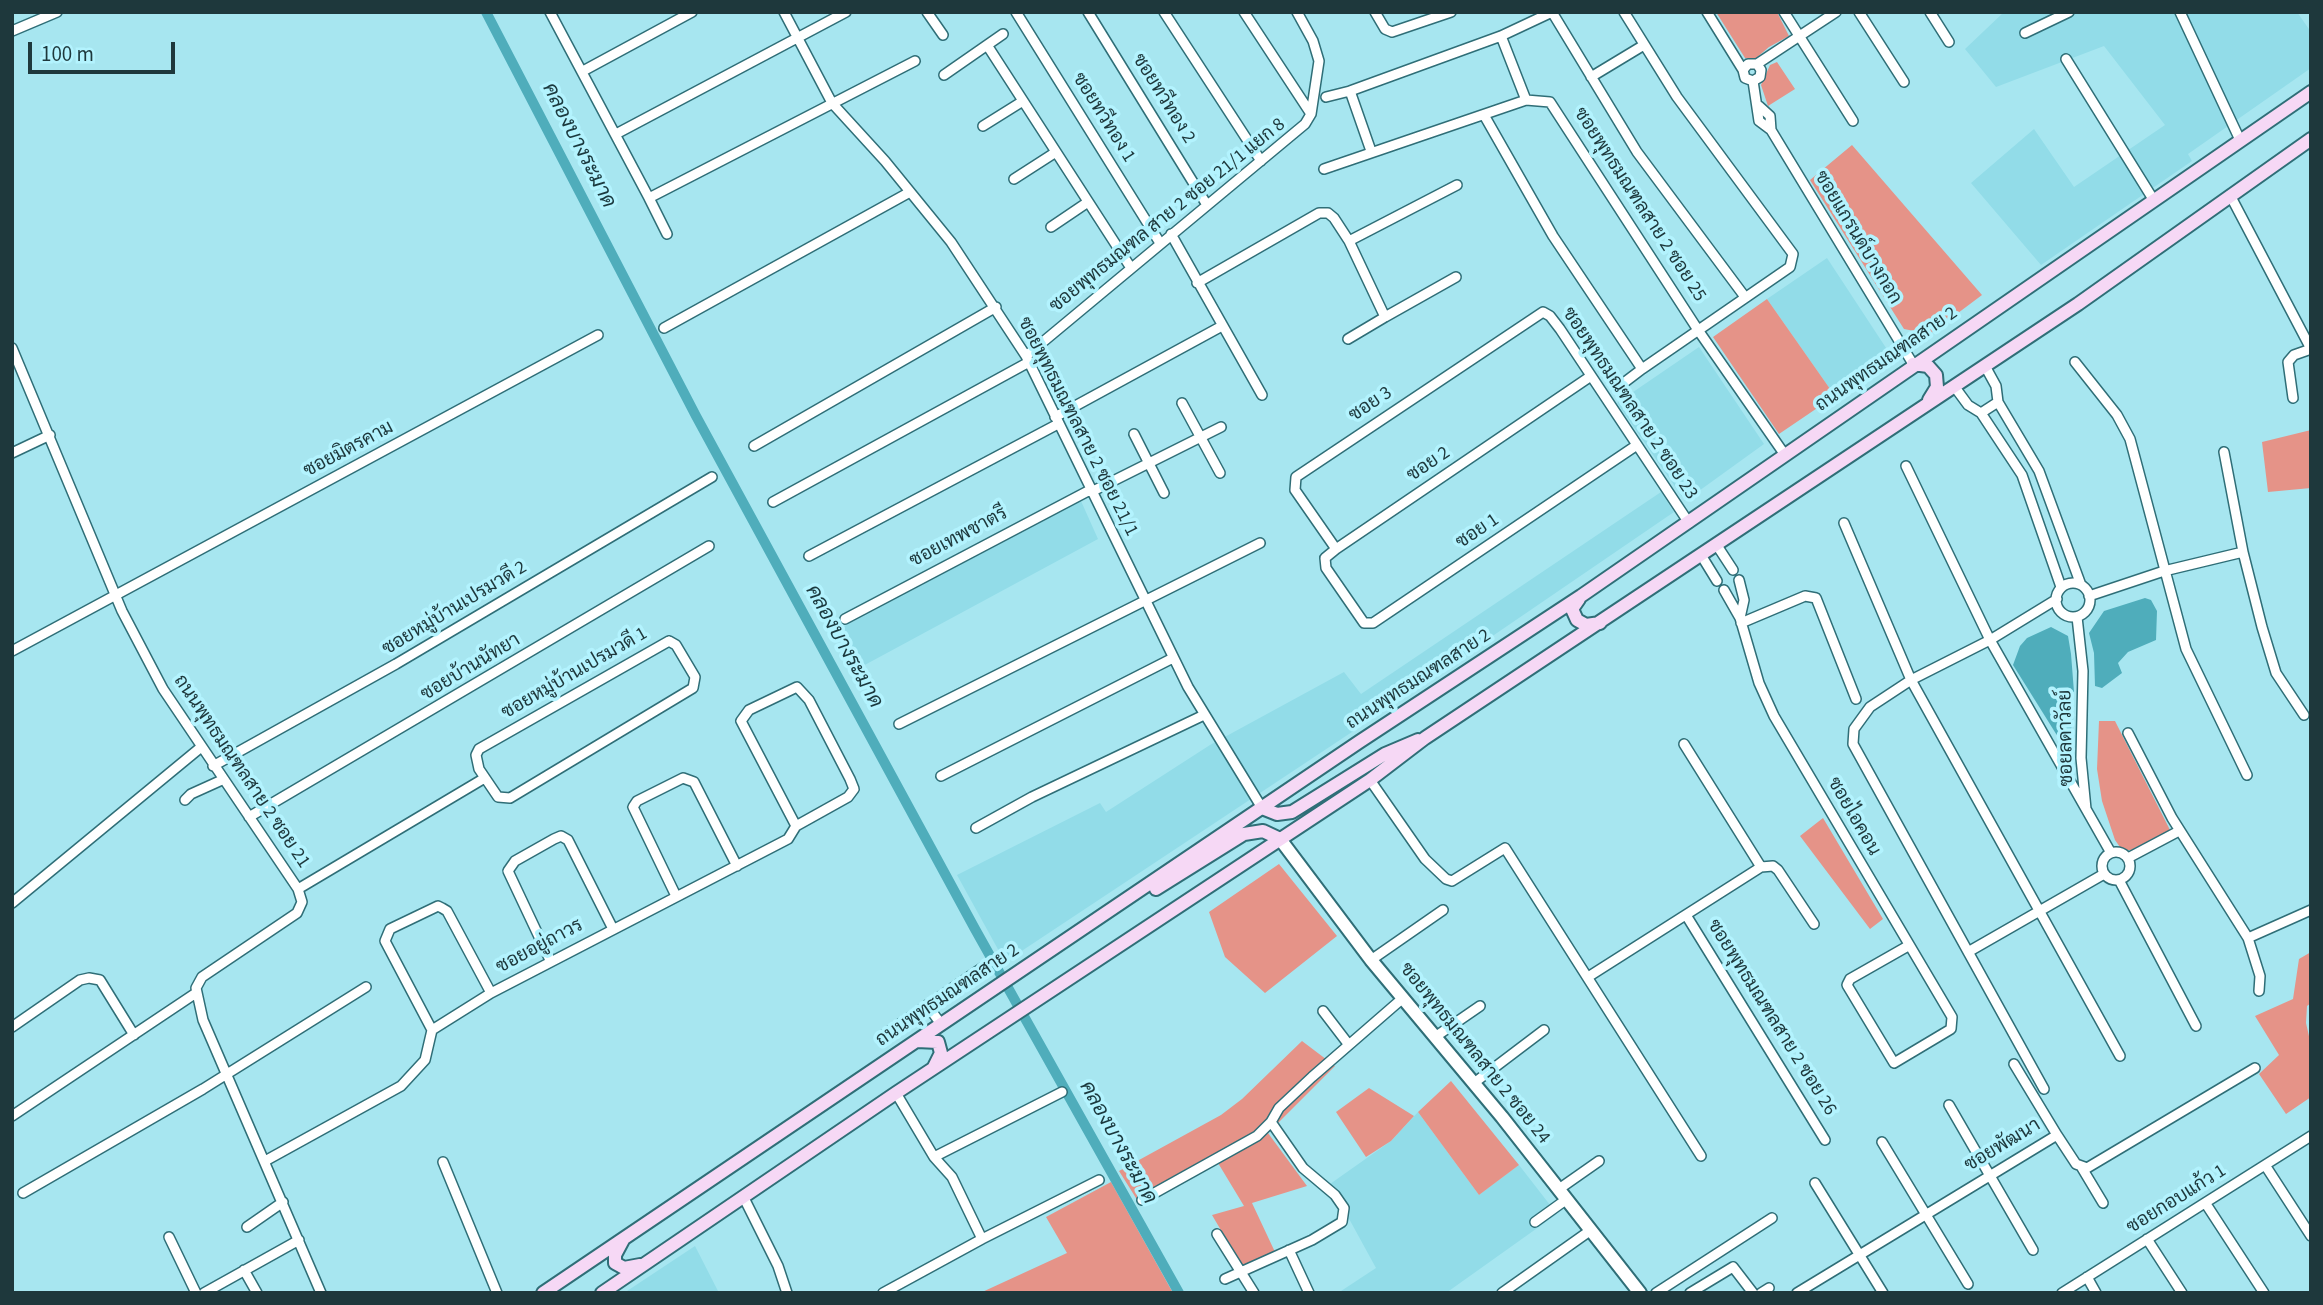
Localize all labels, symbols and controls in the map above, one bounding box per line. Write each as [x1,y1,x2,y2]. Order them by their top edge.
scale bar [32,28,178,72]
text: 100 m [41,39,94,69]
street label: ซอยทวีทอง 2 [1126,50,1200,148]
street label: ซอยทวีทอง 1 [1066,69,1140,167]
water label: คลองบางระมาด [536,79,620,213]
street label: ซอยพุทธมณฑลสาย 2 ซอย 25 [1568,104,1710,306]
street label: ซอยพุทธมณฑล สาย 2 ซอย 21/1 แยก 8 [1046,114,1290,318]
street label: ซอยแกรนด์บางกอก [1808,167,1906,309]
street label: ถนนพุทธมณฑลสาย 2 [1812,302,1962,418]
street label: ซอยพุทธมณฑลสาย 2 ซอย 23 [1556,304,1702,504]
street label: ซอยพุทธมณฑลสาย 2 ซอย 21/1 [1012,314,1142,540]
street label: ซอย 3 [1345,382,1397,428]
street label: ซอยมิตรคาม [300,417,398,483]
street label: ซอย 2 [1403,442,1455,488]
street label: ซอยเทพชาตรี [906,503,1012,573]
street label: ซอย 1 [1452,509,1504,555]
street label: ซอยหมู่บ้านเปรมวดี 2 [379,557,531,661]
water label: คลองบางระมาด [799,581,887,713]
street label: ซอยหมู่บ้านเปรมวดี 1 [498,623,652,725]
street label: ถนนพุทธมณฑลสาย 2 [1342,625,1496,735]
street label: ซอยบ้านนัทยา [417,629,525,707]
street label: ถนนพุทธมณฑลสาย 2 ซอย 21 [168,671,314,873]
street label: ซอยลดาวัลย์ [2055,689,2079,787]
street label: ซอยไอคอน [1821,774,1885,860]
street label: ซอยอยู่ถาวร [493,915,587,979]
street label: ซอยพุทธมณฑลสาย 2 ซอย 26 [1701,916,1841,1120]
street label: ถนนพุทธมณฑลสาย 2 [872,940,1024,1052]
street label: ซอยพุทธมณฑลสาย 2 ซอย 24 [1394,959,1554,1149]
water label: คลองบางระมาด [1073,1077,1161,1209]
street label: ซอยพัฒนา [1961,1114,2045,1178]
street label: ซอยกอบแก้ว 1 [2123,1160,2231,1240]

